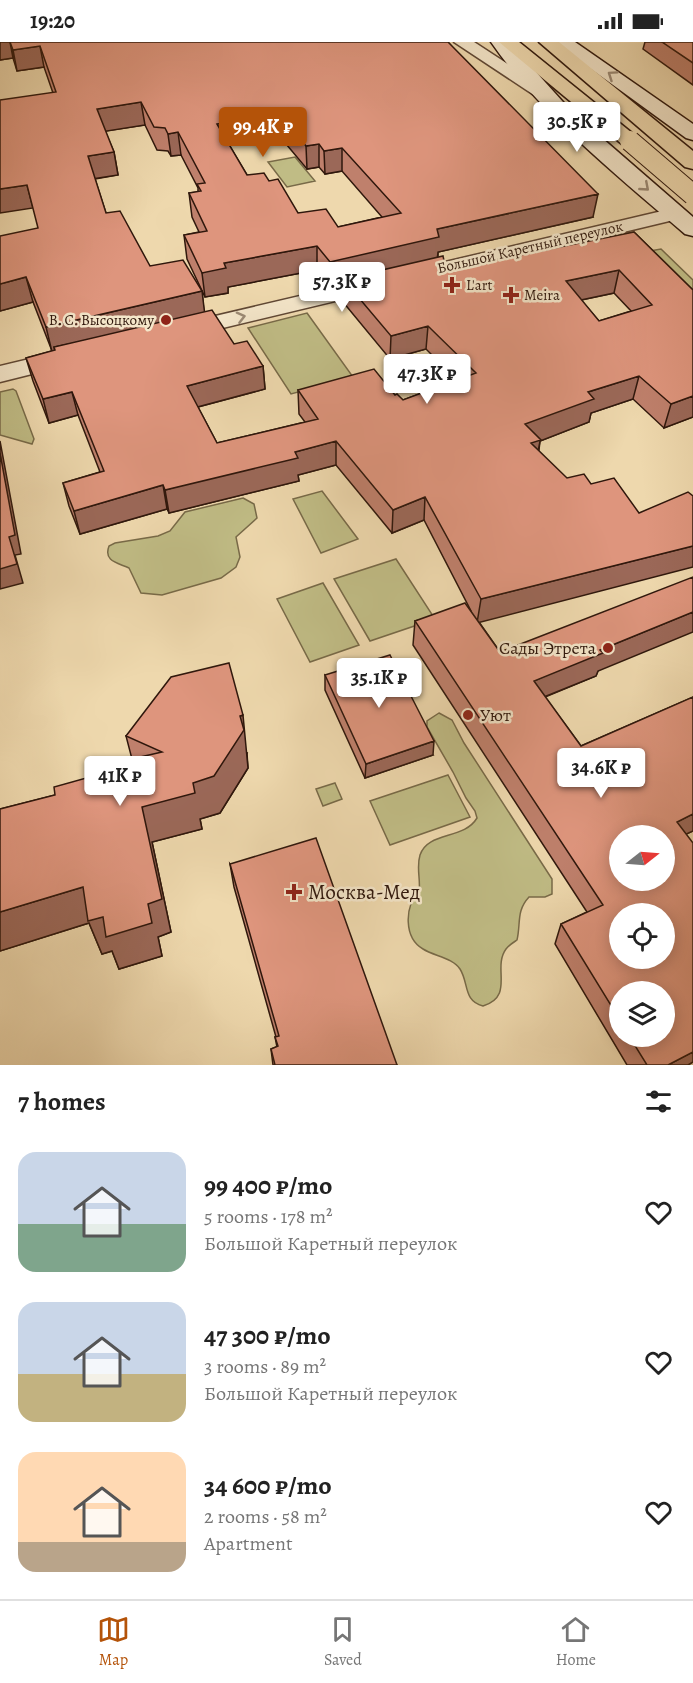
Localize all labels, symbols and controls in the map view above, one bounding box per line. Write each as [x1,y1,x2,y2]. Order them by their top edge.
text: 19:20 [30,6,75,36]
one-way arrow [607,71,618,82]
pin: 30.5K ₽ [522,102,632,153]
pin: 99.4K ₽ [208,107,318,158]
text: 30.5K ₽ [547,108,607,135]
text: 99.4K ₽ [233,113,293,140]
one-way arrow [638,180,649,191]
street label: Большой Каретный переулок [435,216,625,278]
pin: 57.3K ₽ [287,262,397,313]
text: 57.3K ₽ [313,268,371,295]
place label: L'art [466,275,492,295]
marker: L'art [443,276,461,294]
place label: Meira [524,285,560,305]
marker: Meira [502,286,520,304]
place label: В. С. Высоцкому [49,310,154,330]
one-way arrow [235,311,245,324]
marker: В. С. Высоцкому [159,313,173,327]
pin: 47.3K ₽ [372,354,482,405]
text: 47.3K ₽ [398,360,456,387]
place label: Сады Этрета [499,636,597,660]
marker: Сады Этрета [601,641,615,655]
pin: 35.1K ₽ [324,658,434,709]
text: 35.1K ₽ [351,664,407,691]
place label: Уют [480,703,511,727]
marker: Уют [461,708,475,722]
pin: 34.6K ₽ [546,748,656,799]
text: 34.6K ₽ [571,754,631,781]
pin: 41K ₽ [78,756,162,807]
text: 41K ₽ [98,762,142,789]
north arrow [609,825,675,891]
map controls [609,825,675,1047]
place label: Москва-Мед [308,878,420,906]
marker: Москва-Мед [285,883,303,901]
button: locate [609,903,675,969]
button: layers [609,981,675,1047]
text: 7 homes [18,1084,106,1119]
icon: filters [642,1085,675,1118]
text: 99 400 ₽/mo [204,1168,332,1203]
icon: home [66,1176,138,1248]
icon: heart [642,1196,675,1229]
text: 5 rooms · 178 m² [204,1203,333,1230]
text: Большой Каретный переулок [204,1230,457,1257]
text: 47 300 ₽/mo [204,1318,331,1353]
icon: home [66,1326,138,1398]
icon: heart [642,1346,675,1379]
text: 3 rooms · 89 m² [204,1353,326,1380]
text: Большой Каретный переулок [204,1380,457,1407]
text: 34 600 ₽/mo [204,1468,332,1503]
icon: home [66,1476,138,1548]
icon: heart [642,1496,675,1529]
text: 2 rooms · 58 m² [204,1503,327,1530]
text: Apartment [204,1530,293,1557]
tab: Map [97,1613,130,1671]
tab: Saved [324,1613,362,1671]
tab: Home [556,1613,596,1671]

